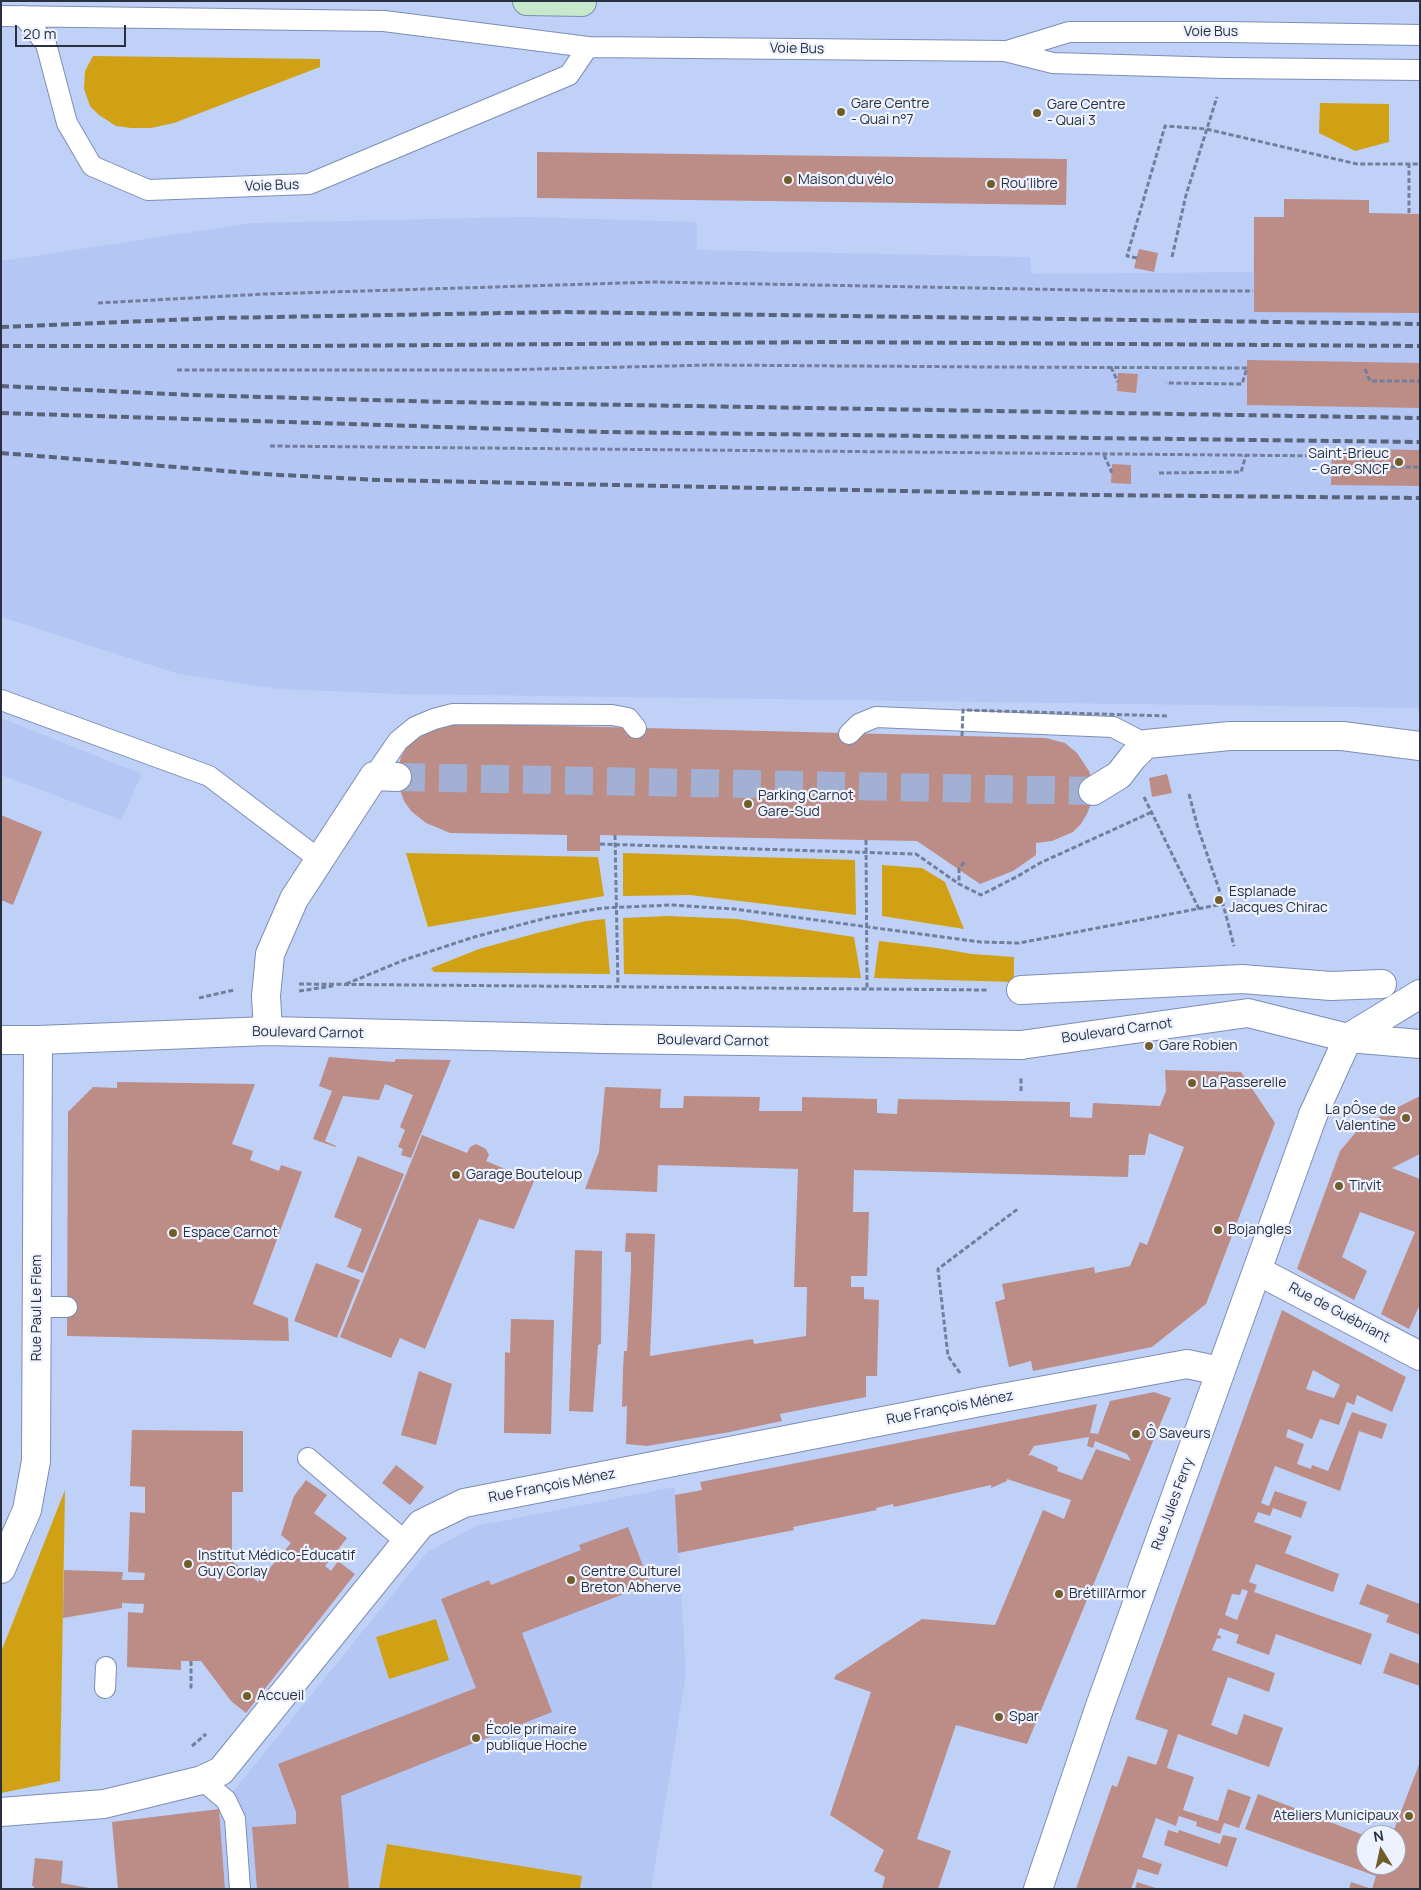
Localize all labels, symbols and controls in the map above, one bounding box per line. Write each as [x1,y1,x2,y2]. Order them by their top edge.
scale bar [18,15,129,47]
text: 20 m [23,23,56,44]
street label: Voie Bus [1184,24,1238,40]
street label: Voie Bus [770,40,824,58]
place label: Gare Centre - Quai n°7 [851,96,930,128]
place label: Gare Centre - Quai 3 [1047,97,1126,130]
marker: Gare Centre - Quai n°7 [835,106,847,118]
marker: Gare Centre - Quai 3 [1031,107,1043,119]
place label: Maison du vélo [798,172,894,188]
marker: Maison du vélo [782,174,794,186]
place label: Rou'libre [1001,176,1058,192]
street label: Voie Bus [245,177,299,195]
marker: Rou'libre [985,178,997,190]
place label: Saint-Brieuc - Gare SNCF [1308,446,1389,478]
marker: Saint-Brieuc - Gare SNCF [1393,456,1405,468]
place label: Parking Carnot Gare-Sud [758,788,854,820]
marker: Parking Carnot Gare-Sud [742,798,754,810]
place label: Esplanade Jacques Chirac [1229,884,1328,916]
marker: Esplanade Jacques Chirac [1213,894,1225,906]
street label: Boulevard Carnot [1060,1015,1174,1047]
street label: Boulevard Carnot [252,1024,364,1042]
street label: Boulevard Carnot [657,1032,769,1050]
place label: Gare Robien [1159,1038,1237,1054]
marker: Gare Robien [1143,1040,1155,1052]
place label: La Passerelle [1202,1075,1286,1091]
marker: La Passerelle [1186,1077,1198,1089]
place label: La pÔse de Valentine [1325,1102,1396,1134]
marker: La pÔse de Valentine [1400,1112,1412,1124]
place label: Garage Bouteloup [466,1167,582,1183]
marker: Garage Bouteloup [450,1169,462,1181]
place label: Tirvit [1349,1178,1382,1194]
marker: Tirvit [1333,1180,1345,1192]
place label: Bojangles [1228,1222,1292,1238]
marker: Bojangles [1212,1224,1224,1236]
place label: Espace Carnot [183,1225,278,1241]
marker: Espace Carnot [167,1227,179,1239]
street label: Rue Paul Le Flem [29,1255,45,1361]
street label: Rue de Guébriant [1286,1279,1392,1347]
street label: Rue François Ménez [885,1387,1015,1429]
place label: Ô Saveurs [1146,1426,1211,1442]
marker: Ô Saveurs [1130,1428,1142,1440]
street label: Rue Jules Ferry [1149,1456,1197,1552]
street label: Rue François Ménez [487,1465,617,1507]
place label: Institut Médico-Éducatif Guy Corlay [198,1548,355,1580]
marker: Institut Médico-Éducatif Guy Corlay [182,1558,194,1570]
place label: Centre Culturel Breton Abherve [581,1564,681,1596]
marker: Centre Culturel Breton Abherve [565,1574,577,1586]
place label: Brétill'Armor [1069,1586,1146,1602]
marker: Brétill'Armor [1053,1588,1065,1600]
place label: Accueil [257,1688,304,1704]
marker: Accueil [241,1690,253,1702]
place label: Spar [1009,1709,1039,1725]
marker: Spar [993,1711,1005,1723]
place label: École primaire publique Hoche [486,1722,587,1754]
marker: École primaire publique Hoche [470,1732,482,1744]
place label: Ateliers Municipaux [1273,1808,1399,1824]
marker: Ateliers Municipaux [1403,1810,1415,1822]
north arrow [1356,1825,1406,1875]
text: N [1372,1825,1385,1846]

